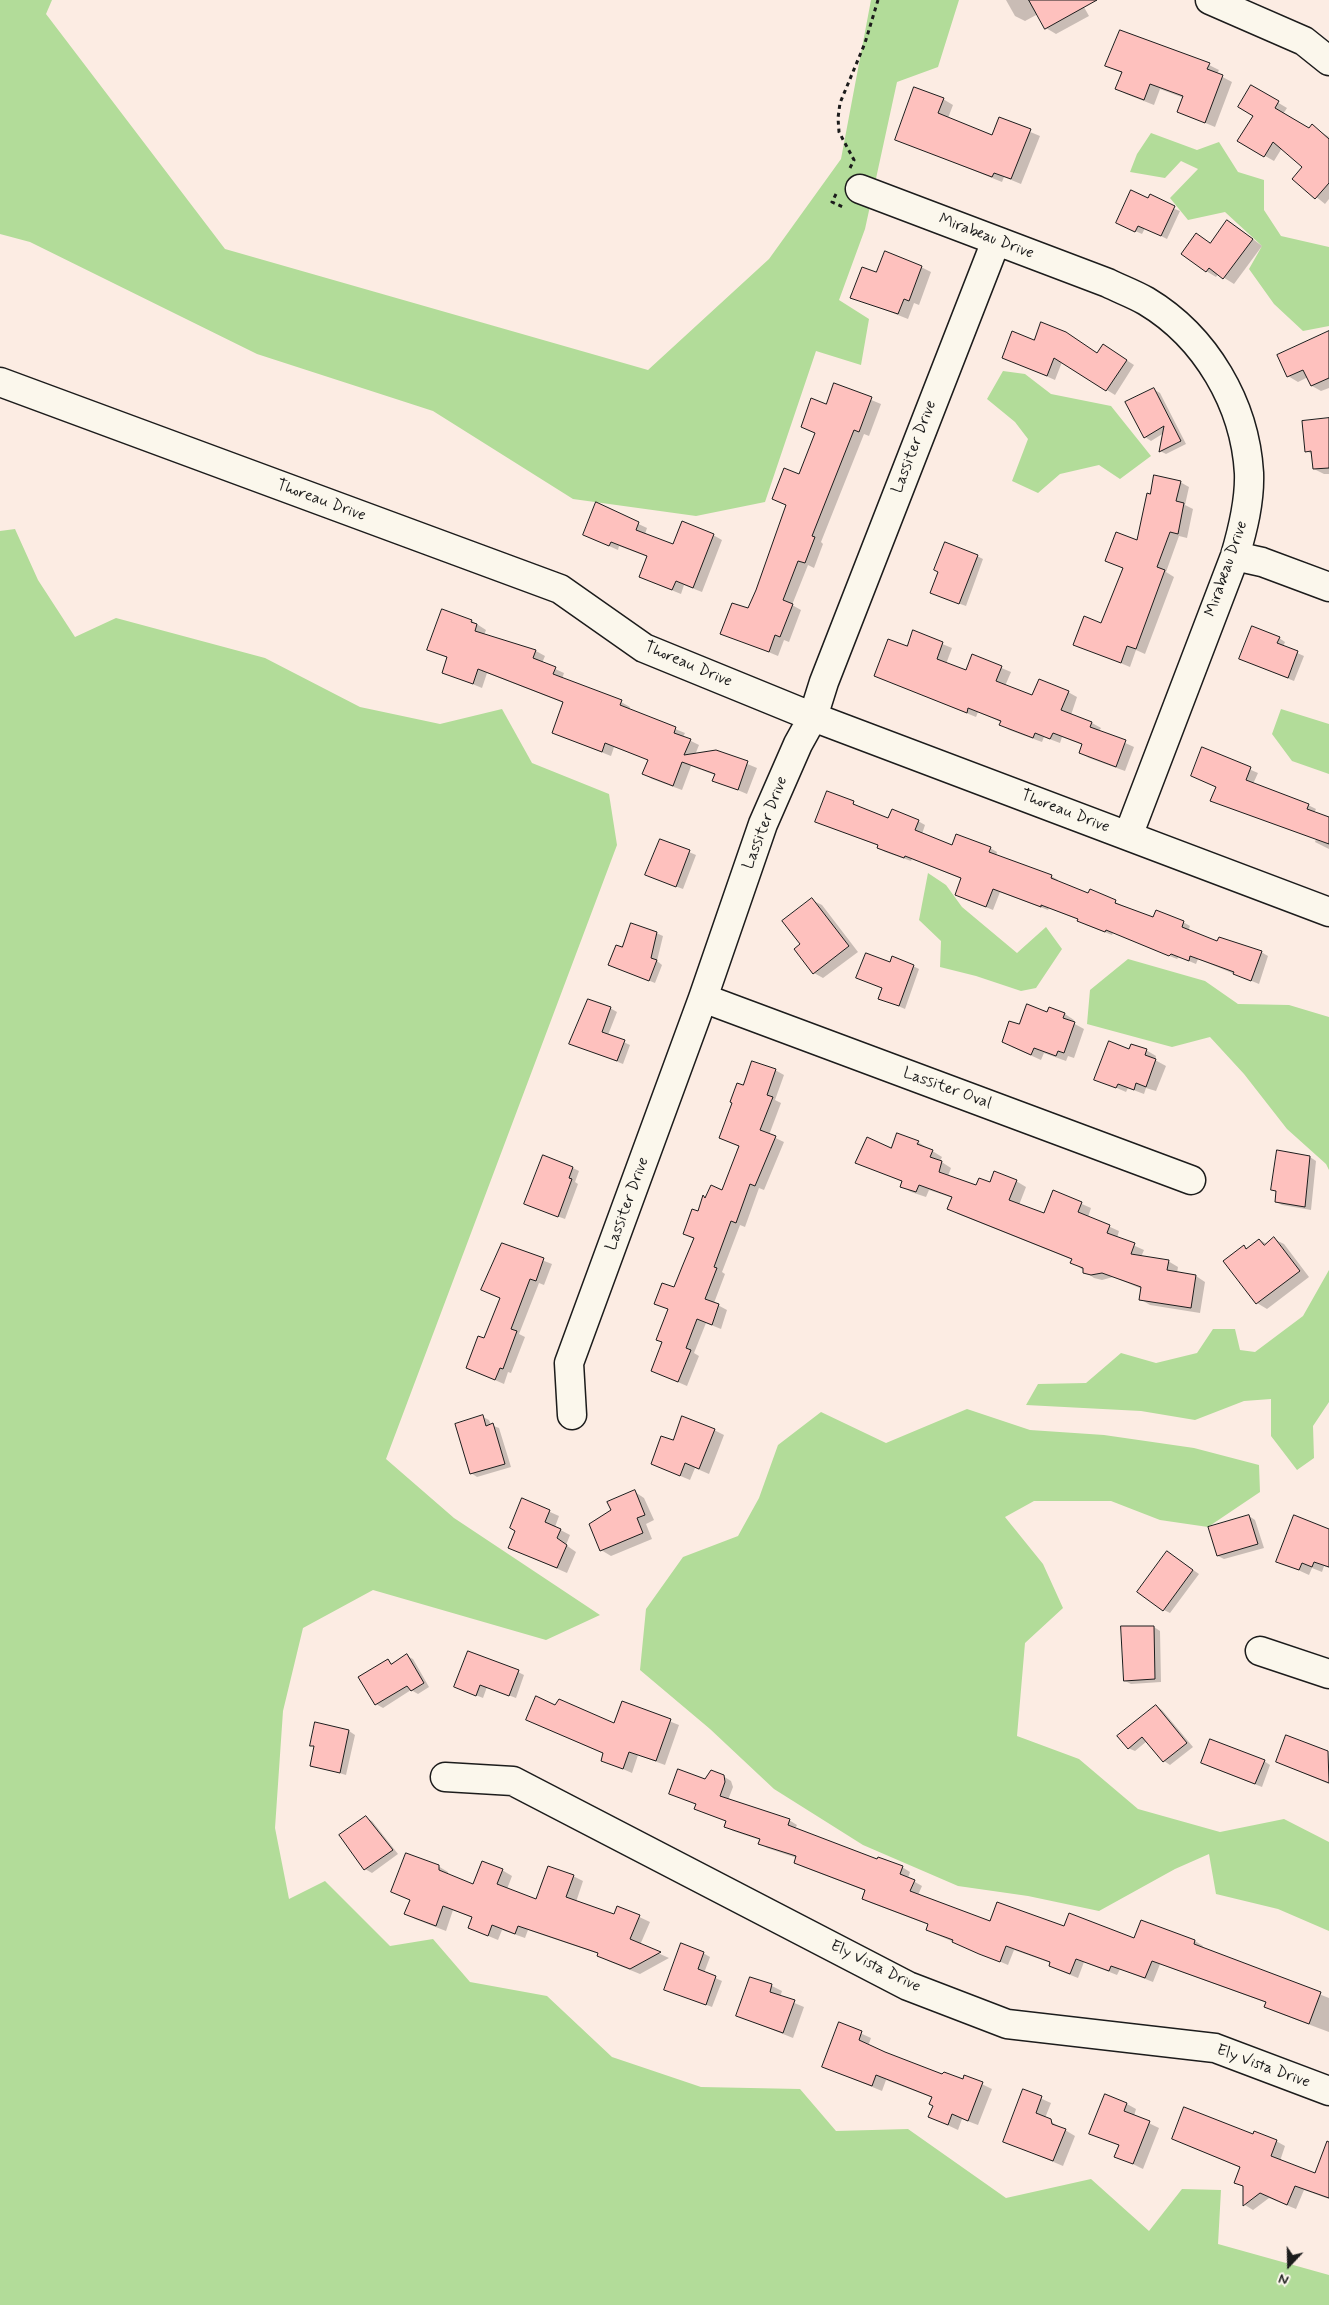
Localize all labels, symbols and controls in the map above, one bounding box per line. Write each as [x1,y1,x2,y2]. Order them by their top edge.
street label: Mirabeau Drive [936,210,1036,264]
street label: Lassiter Drive [888,398,942,496]
street label: Thoreau Drive [274,476,368,526]
street label: Mirabeau Drive [1202,518,1252,620]
street label: Thoreau Drive [641,638,735,692]
street label: Lassiter Drive [739,774,793,872]
street label: Thoreau Drive [1018,786,1112,838]
street label: Lassiter Oval [900,1064,994,1114]
street label: Lassiter Drive [602,1155,654,1253]
street label: Ely Vista Drive [827,1937,923,1997]
street label: Ely Vista Drive [1214,2041,1312,2093]
north arrow [1264,2240,1314,2290]
text: N [1276,2269,1291,2289]

